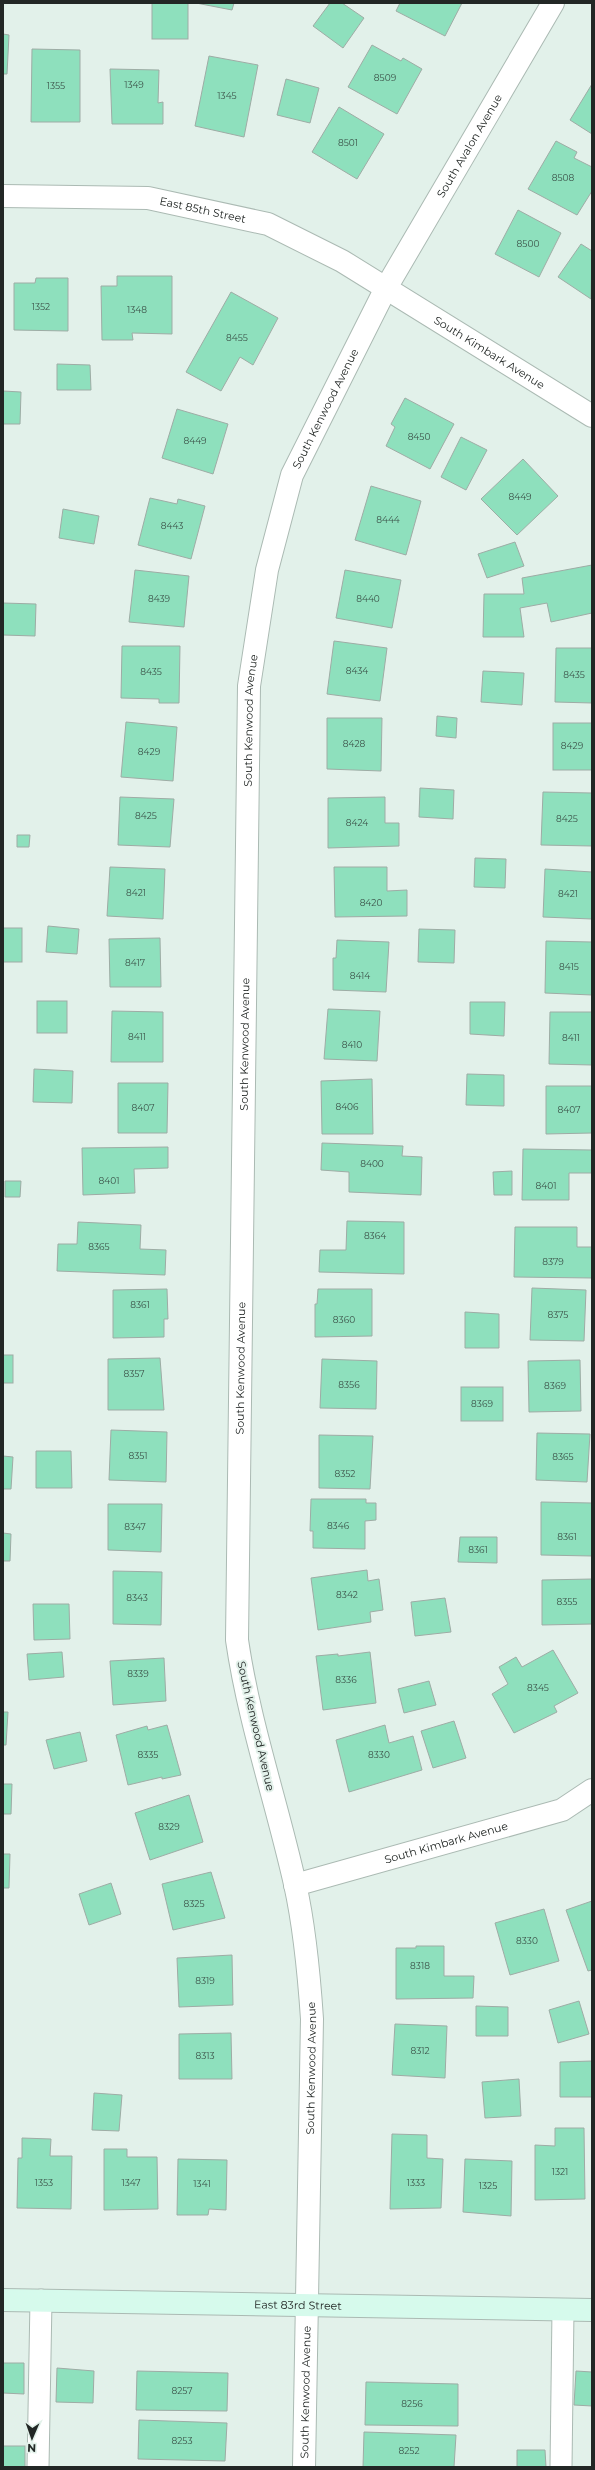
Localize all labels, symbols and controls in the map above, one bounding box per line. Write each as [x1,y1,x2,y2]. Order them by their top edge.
house number: 8509 [374,72,397,83]
house number: 1349 [124,79,144,90]
house number: 1355 [47,80,65,91]
house number: 1345 [217,90,237,101]
street label: South Avalon Avenue [434,91,505,200]
house number: 8501 [338,137,358,148]
house number: 8508 [552,172,575,183]
street label: East 85th Street [158,194,248,226]
house number: 8500 [517,238,539,249]
house number: 1352 [32,301,50,312]
house number: 1348 [127,304,147,315]
street label: South Kimbark Avenue [432,313,548,392]
house number: 8455 [226,332,248,343]
street label: South Kenwood Avenue [289,346,361,471]
house number: 8450 [408,431,430,442]
house number: 8449 [183,435,207,446]
house number: 8449 [508,491,532,502]
house number: 8444 [376,514,400,525]
house number: 8443 [161,520,183,531]
house number: 8439 [148,593,171,604]
house number: 8440 [356,593,380,604]
street label: South Kenwood Avenue [241,653,261,787]
house number: 8434 [346,665,368,676]
house number: 8435 [140,666,162,677]
house number: 8435 [563,669,585,680]
house number: 8428 [343,738,366,749]
house number: 8429 [561,740,584,751]
house number: 8429 [138,746,161,757]
house number: 8425 [135,810,157,821]
house number: 8425 [556,813,578,824]
house number: 8424 [346,817,368,828]
house number: 8421 [126,887,146,898]
house number: 8421 [558,888,578,899]
house number: 8420 [360,897,382,908]
house number: 8417 [125,957,145,968]
house number: 8415 [559,961,579,972]
house number: 8414 [350,970,370,981]
street label: South Kenwood Avenue [237,977,252,1111]
house number: 8411 [128,1031,146,1042]
house number: 8411 [562,1032,580,1043]
house number: 8410 [342,1039,362,1050]
house number: 8406 [335,1101,359,1112]
house number: 8407 [132,1102,154,1113]
house number: 8407 [558,1104,580,1115]
house number: 8400 [360,1158,384,1169]
house number: 8401 [99,1175,119,1186]
house number: 8401 [536,1180,556,1191]
house number: 8364 [364,1230,386,1241]
house number: 8365 [88,1241,110,1252]
house number: 8379 [542,1256,564,1267]
house number: 8361 [130,1299,150,1310]
street label: South Kenwood Avenue [233,1301,248,1435]
house number: 8375 [548,1309,568,1320]
house number: 8360 [333,1314,355,1325]
house number: 8357 [124,1368,145,1379]
house number: 8356 [338,1379,360,1390]
house number: 8369 [544,1380,566,1391]
house number: 8369 [471,1398,493,1409]
house number: 8351 [128,1450,148,1461]
house number: 8365 [552,1451,574,1462]
house number: 8352 [335,1468,355,1479]
house number: 8346 [327,1520,350,1531]
house number: 8347 [124,1521,146,1532]
house number: 8361 [557,1531,577,1542]
house number: 8361 [468,1544,488,1555]
house number: 8342 [336,1589,358,1600]
house number: 8343 [126,1592,148,1603]
house number: 8355 [557,1596,577,1607]
street label: South Kenwood Avenue [234,1660,278,1792]
house number: 8339 [127,1668,149,1679]
house number: 8336 [335,1674,357,1685]
house number: 8345 [527,1682,549,1693]
house number: 8335 [138,1749,158,1760]
house number: 8330 [368,1749,390,1760]
street label: South Kimbark Avenue [383,1818,510,1867]
house number: 8329 [158,1821,180,1832]
house number: 8325 [184,1898,204,1909]
house number: 8330 [516,1935,538,1946]
house number: 8318 [410,1960,430,1971]
house number: 8319 [195,1975,215,1986]
street label: South Kenwood Avenue [303,2001,319,2135]
house number: 8312 [410,2045,430,2056]
house number: 8313 [195,2050,215,2061]
house number: 1321 [552,2166,568,2177]
house number: 1353 [35,2177,53,2188]
house number: 1347 [121,2177,141,2188]
house number: 1333 [407,2177,425,2188]
house number: 1341 [193,2178,211,2189]
house number: 1325 [479,2180,497,2191]
street label: East 83rd Street [254,2297,342,2313]
street label: South Kenwood Avenue [297,2325,314,2458]
house number: 8257 [171,2385,193,2396]
house number: 8256 [401,2398,423,2409]
north arrow [12,2418,52,2458]
house number: 8253 [172,2435,192,2446]
text: N [27,2441,36,2455]
house number: 8252 [398,2445,420,2456]

